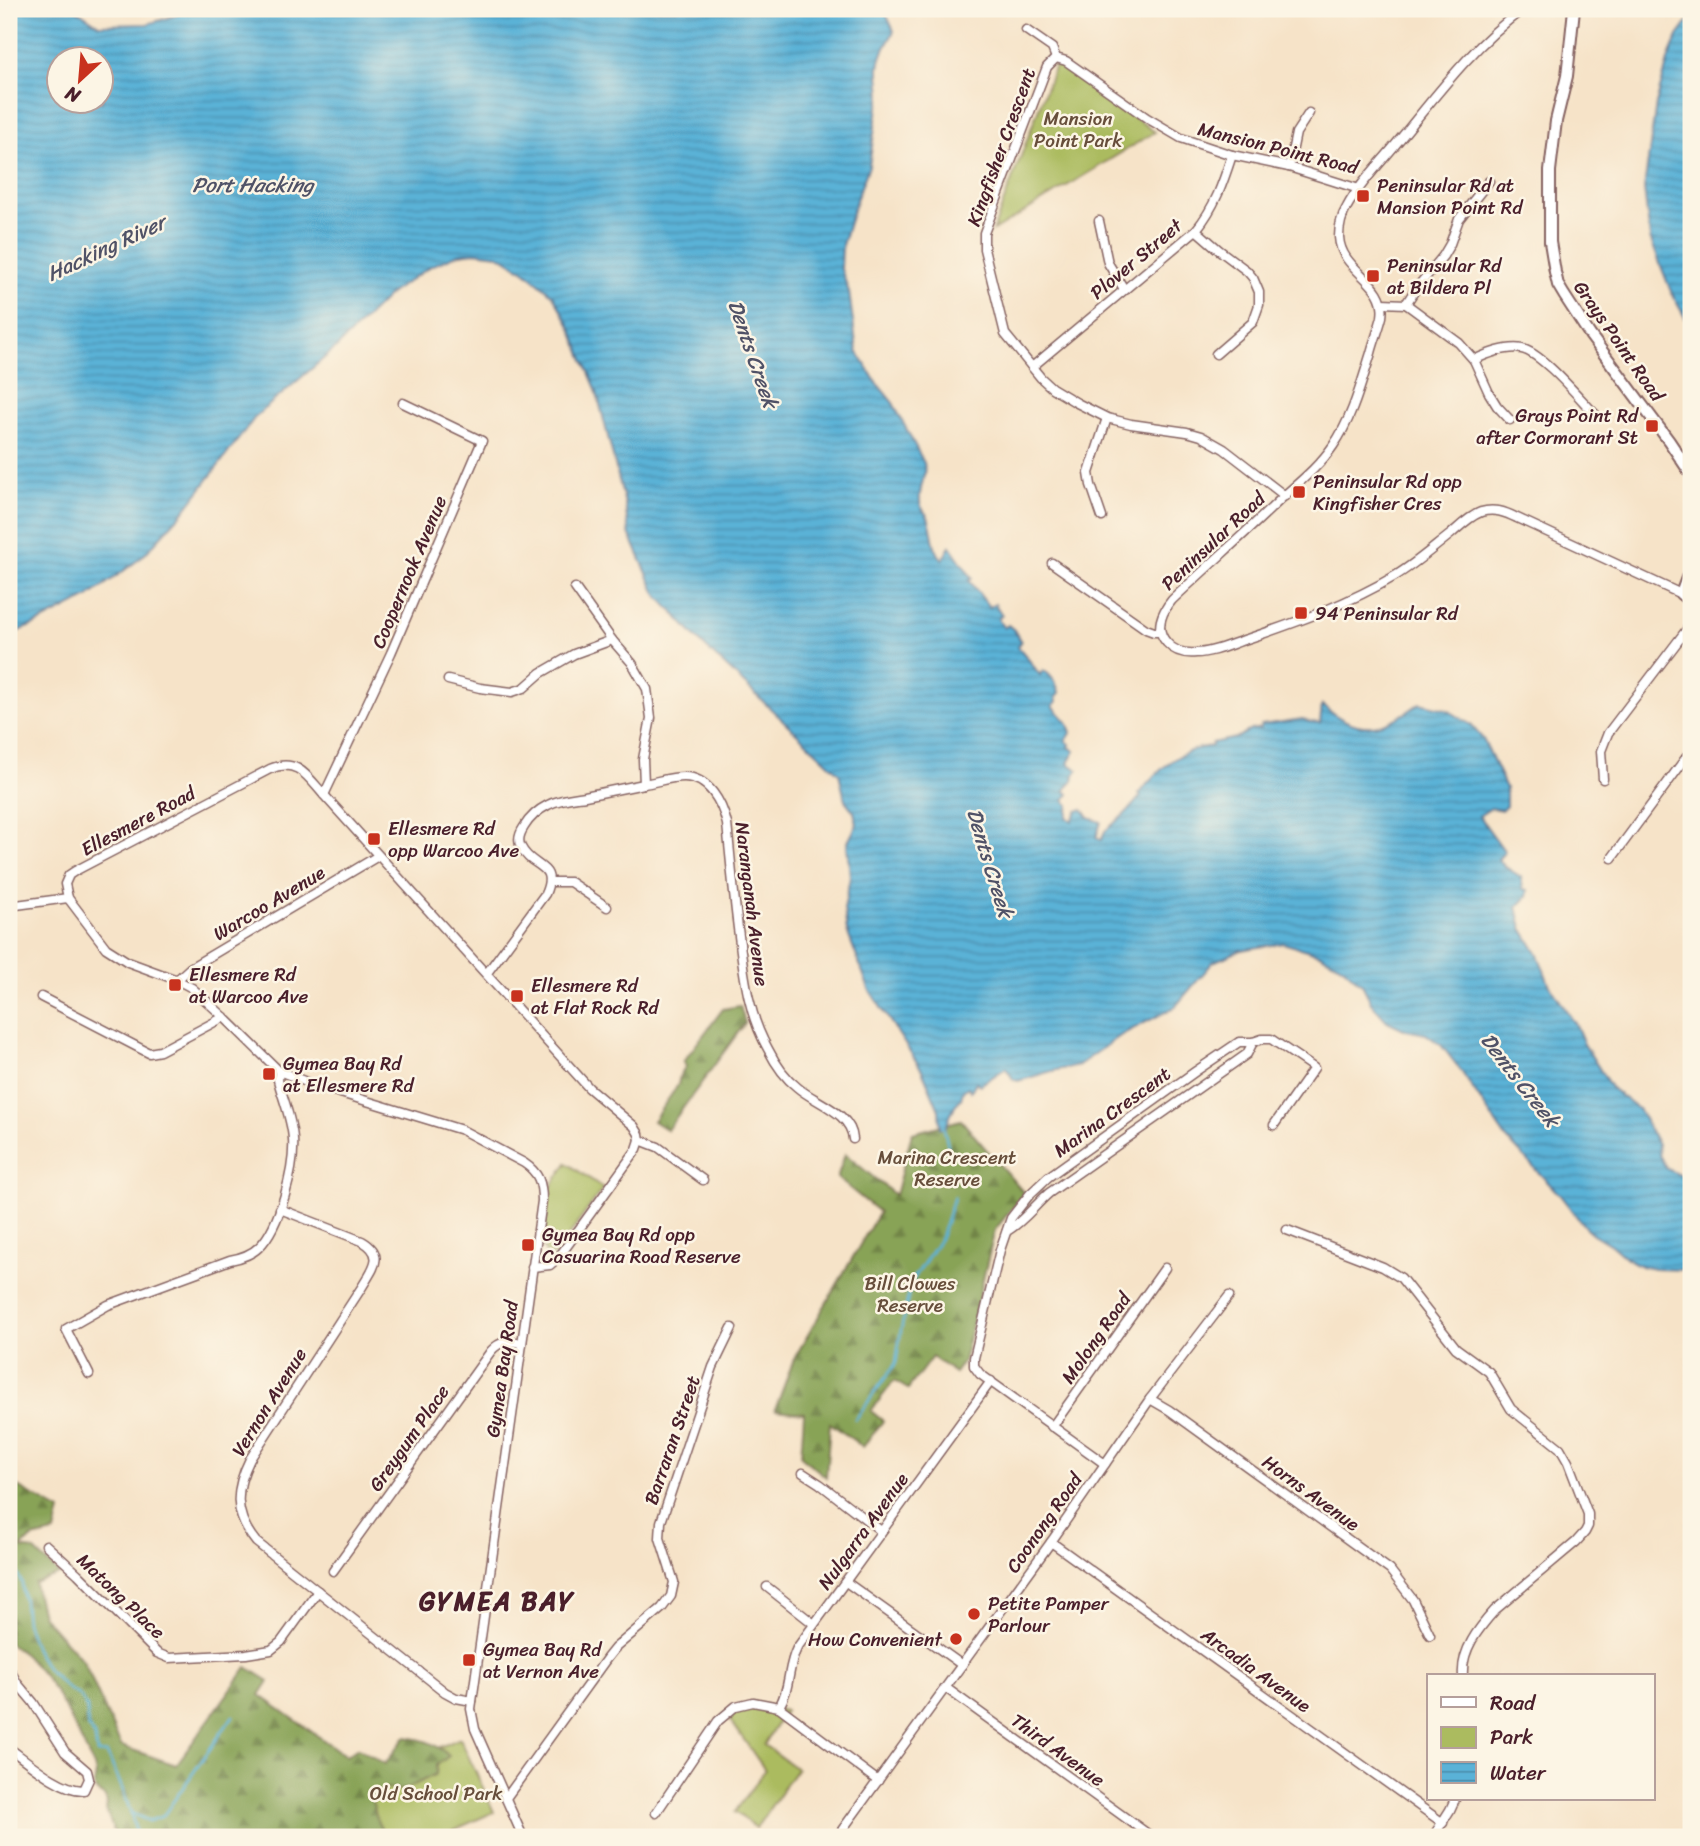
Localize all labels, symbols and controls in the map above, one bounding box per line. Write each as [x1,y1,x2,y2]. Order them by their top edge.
north arrow [46,46,116,116]
street label: Kingfisher Crescent [957,63,1045,231]
text: N [59,77,87,113]
park label: Mansion Point Park [1034,102,1123,157]
street label: Mansion Point Road [1194,112,1364,184]
water label: Port Hacking [192,166,315,204]
place label: Peninsular Rd at Mansion Point Rd [1377,169,1524,224]
marker: Peninsular Rd at Mansion Point Rd [1355,188,1371,204]
water label: Hacking River [40,202,175,292]
street label: Plover Street [1082,209,1191,308]
place label: Peninsular Rd at Bildera Pl [1387,249,1503,304]
marker: Peninsular Rd at Bildera Pl [1365,268,1381,284]
street label: Grays Point Road [1565,273,1674,410]
water label: Dents Creek [717,295,790,416]
place label: Grays Point Rd after Cormorant St [1476,399,1640,454]
marker: Grays Point Rd after Cormorant St [1644,418,1660,434]
place label: Peninsular Rd opp Kingfisher Cres [1313,465,1462,520]
street label: Peninsular Road [1153,482,1274,599]
marker: Peninsular Rd opp Kingfisher Cres [1291,484,1307,500]
street label: Coopernook Avenue [362,490,456,654]
place label: 94 Peninsular Rd [1315,597,1460,630]
marker: 94 Peninsular Rd [1293,605,1309,621]
street label: Ellesmere Road [75,776,203,865]
water label: Dents Creek [955,804,1025,925]
place label: Ellesmere Rd opp Warcoo Ave [388,812,519,867]
street label: Naranganah Avenue [726,820,778,988]
marker: Ellesmere Rd opp Warcoo Ave [366,831,382,847]
street label: Warcoo Avenue [206,856,332,950]
place label: Ellesmere Rd at Warcoo Ave [189,958,309,1013]
place label: Ellesmere Rd at Flat Rock Rd [531,969,660,1024]
marker: Ellesmere Rd at Warcoo Ave [167,977,183,993]
marker: Ellesmere Rd at Flat Rock Rd [509,988,525,1004]
water label: Dents Creek [1470,1024,1571,1138]
place label: Gymea Bay Rd at Ellesmere Rd [283,1047,415,1102]
street label: Marina Crescent [1046,1058,1178,1166]
marker: Gymea Bay Rd at Ellesmere Rd [261,1066,277,1082]
park label: Marina Crescent Reserve [878,1141,1016,1196]
place label: Gymea Bay Rd opp Casuarina Road Reserve [542,1218,741,1273]
marker: Gymea Bay Rd opp Casuarina Road Reserve [520,1237,536,1253]
park label: Bill Clowes Reserve [865,1267,956,1322]
street label: Molong Road [1052,1284,1141,1391]
street label: Gymea Bay Road [476,1297,528,1439]
street label: Vernon Avenue [222,1341,316,1463]
street label: Barraran Street [634,1371,710,1509]
street label: Greygum Place [360,1377,458,1498]
street label: Horns Avenue [1255,1446,1367,1540]
street label: Coonong Road [997,1464,1092,1580]
street label: Nulgarra Avenue [809,1465,917,1597]
street label: Matong Place [69,1545,173,1647]
district label: GYMEA BAY [419,1578,576,1624]
place label: Petite Pamper Parlour [988,1587,1110,1642]
marker: Petite Pamper Parlour [966,1606,982,1622]
street label: Arcadia Avenue [1193,1618,1318,1721]
place label: How Convenient [808,1623,943,1656]
marker: How Convenient [948,1631,964,1647]
place label: Gymea Bay Rd at Vernon Ave [483,1633,603,1688]
marker: Gymea Bay Rd at Vernon Ave [461,1652,477,1668]
legend [1427,1674,1654,1800]
text: Road [1490,1684,1537,1722]
street label: Third Avenue [1004,1704,1112,1796]
text: Park [1490,1718,1533,1756]
text: Water [1490,1754,1547,1792]
park label: Old School Park [370,1777,503,1810]

